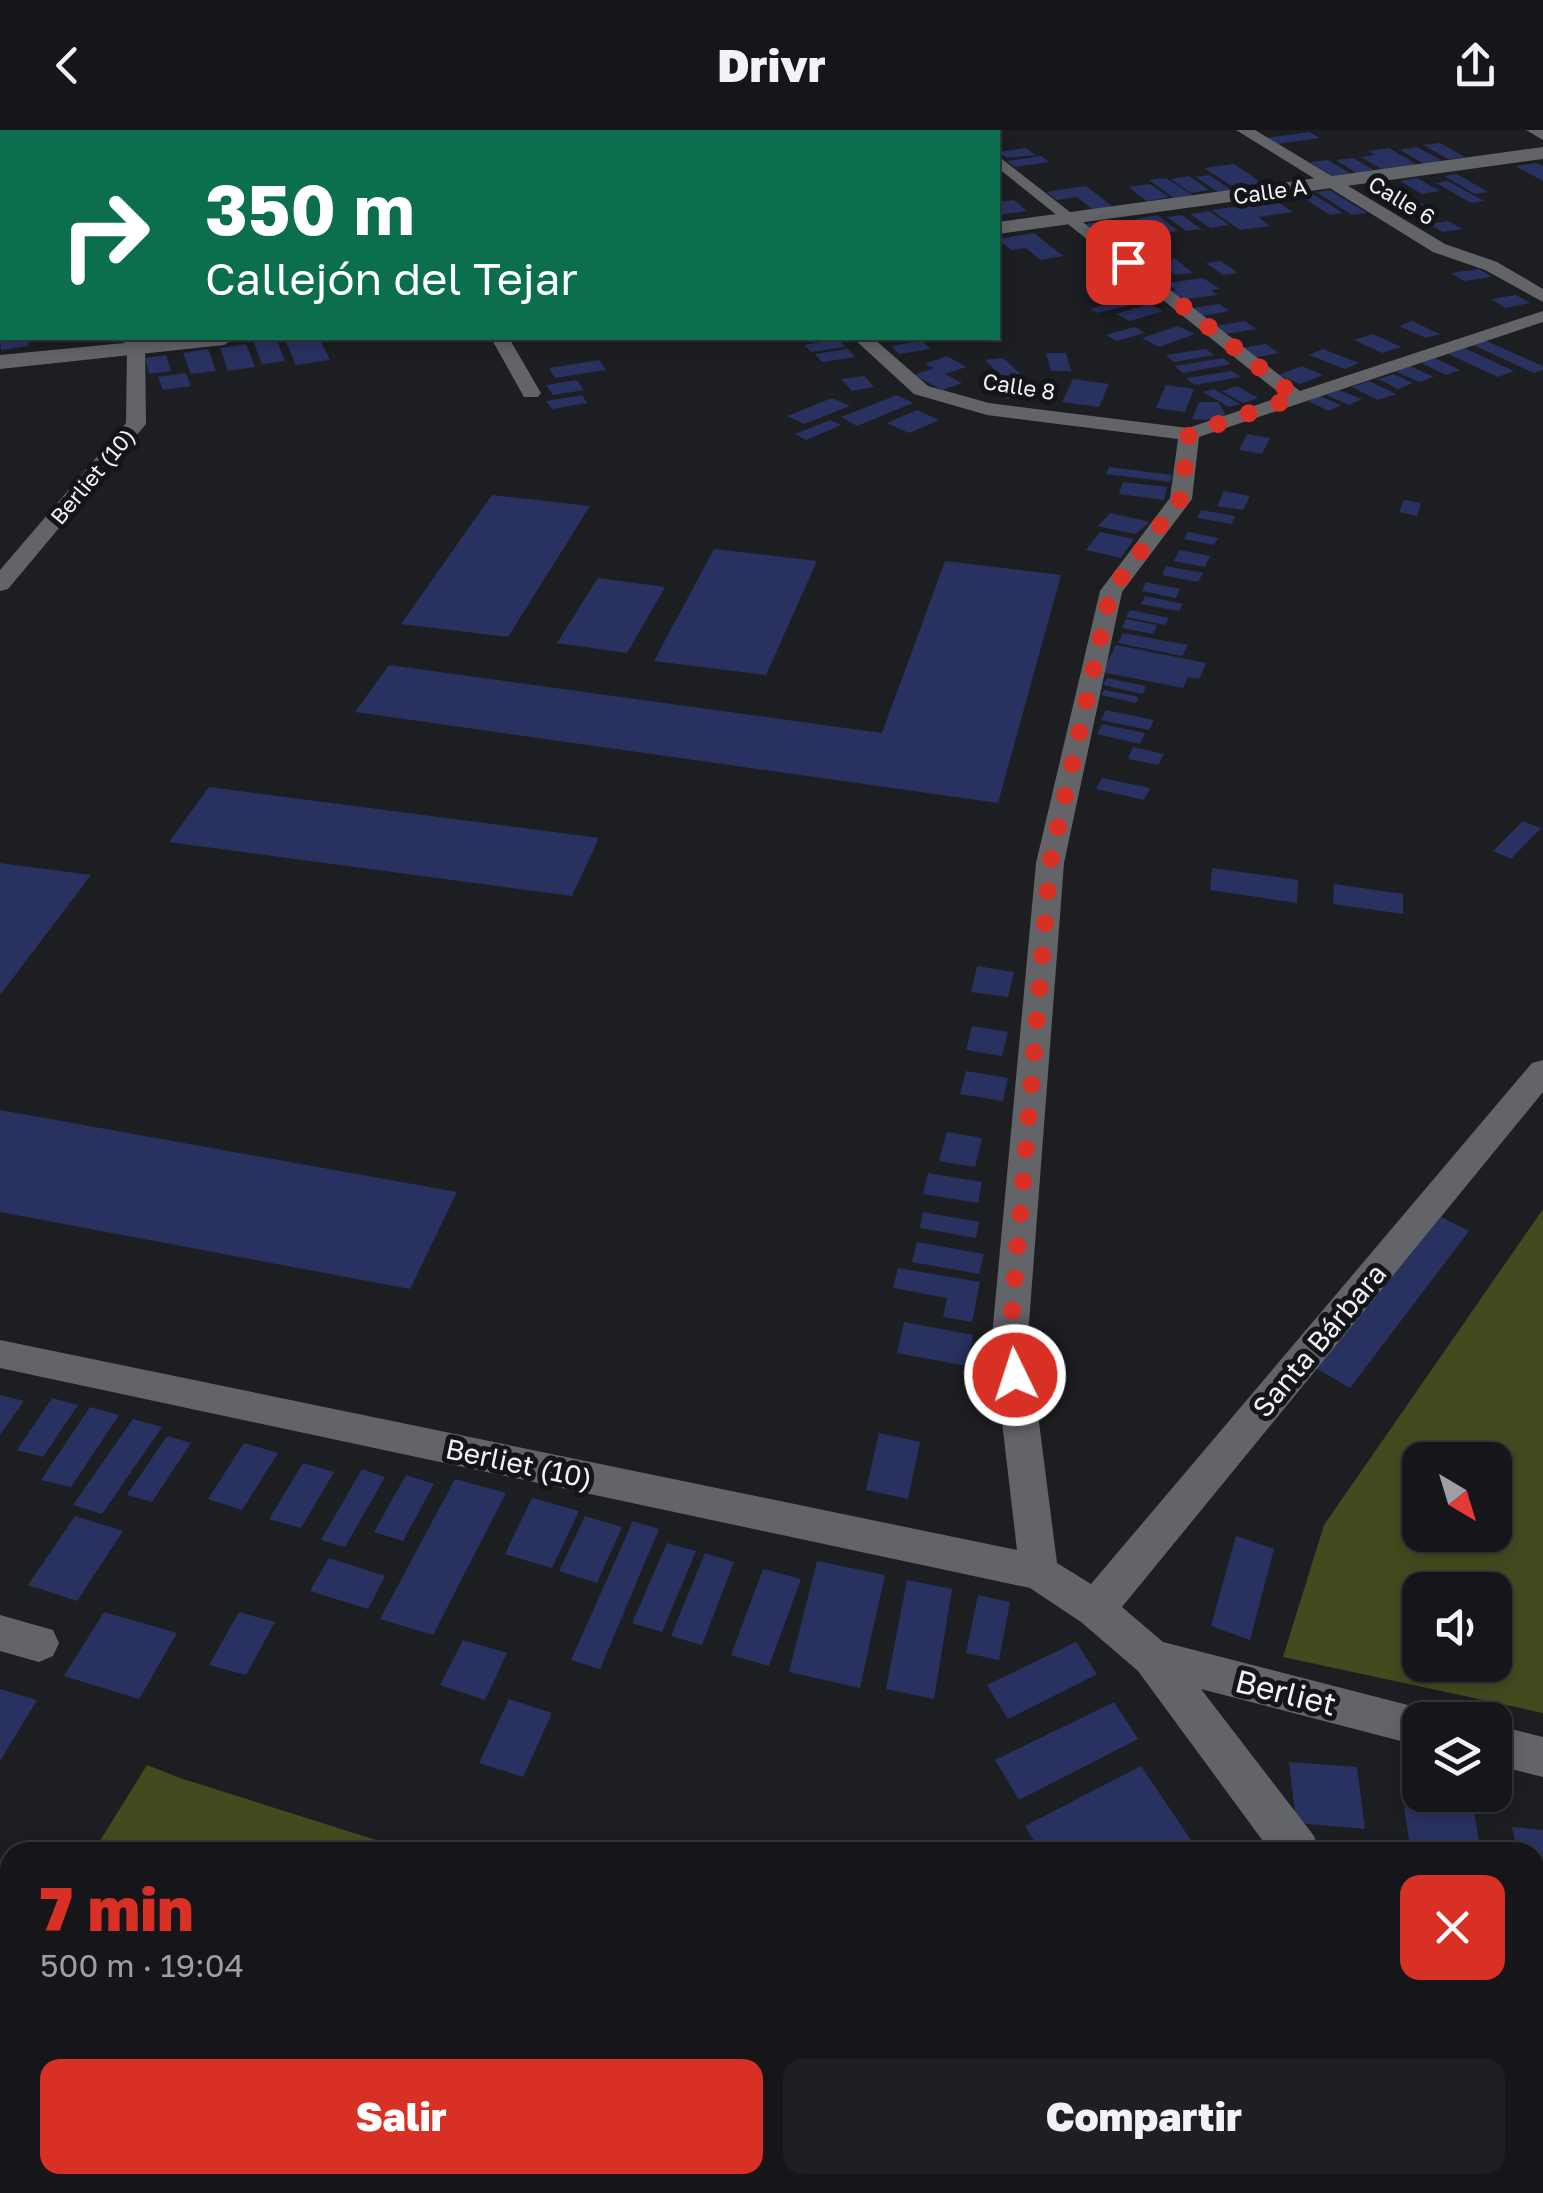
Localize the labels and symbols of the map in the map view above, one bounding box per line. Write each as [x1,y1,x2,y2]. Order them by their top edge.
street label: Calle 6 [1364,170,1440,230]
street label: Calle A [1231,172,1309,210]
pin [1086,220,1171,305]
street label: Calle 8 [981,367,1057,405]
street label: Berliet (10) [44,422,140,530]
street label: Santa Bárbara [1245,1257,1393,1423]
position arrow [963,1323,1067,1427]
street label: Berliet (10) [443,1431,595,1495]
north arrow [1402,1442,1512,1552]
street label: Berliet [1232,1661,1340,1723]

